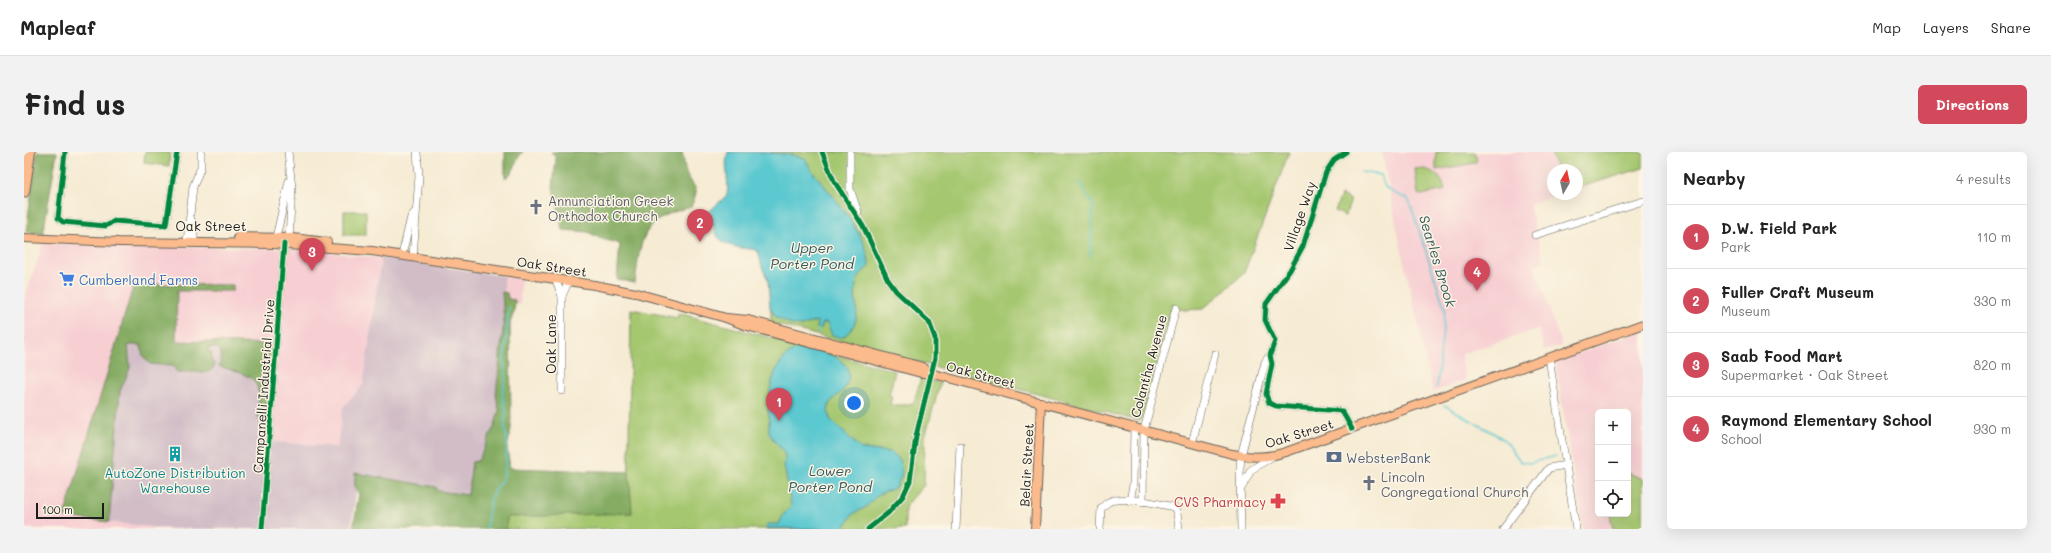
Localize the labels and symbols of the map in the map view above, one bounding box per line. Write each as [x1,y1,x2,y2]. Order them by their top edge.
north arrow [1547,164,1583,200]
street label: Village Way [1279,179,1319,253]
place label: Annunciation Greek Orthodox Church [548,192,673,224]
church icon: Annunciation Greek Orthodox Church [527,198,545,216]
pin: 2 [687,209,713,242]
water label: Searles Brook [1415,213,1461,310]
street label: Oak Street [176,217,247,234]
pin: 3 [299,238,325,271]
water label: Upper Porter Pond [770,238,855,273]
street label: Oak Street [516,252,589,280]
pin: 4 [1464,258,1490,291]
supermarket icon: Cumberland Farms [58,270,76,288]
place label: Cumberland Farms [79,271,198,288]
street label: Campanelli Industrial Drive [248,298,278,474]
street label: Colantha Avenue [1126,313,1170,419]
street label: Oak Lane [542,314,559,374]
street label: Oak Street [945,357,1018,391]
pin: 1 [766,388,792,421]
your location [844,393,864,413]
street label: Oak Street [1263,414,1336,451]
street label: Belair Street [1015,423,1037,507]
building icon: AutoZone Distribution Warehouse [166,445,184,463]
bank icon: WebsterBank [1325,448,1343,466]
place label: WebsterBank [1346,449,1431,466]
water label: Lower Porter Pond [788,461,873,496]
place label: AutoZone Distribution Warehouse [105,464,245,496]
place label: Lincoln Congregational Church [1381,468,1528,500]
church icon: Lincoln Congregational Church [1360,474,1378,492]
pharmacy icon: CVS Pharmacy [1269,492,1287,510]
place label: CVS Pharmacy [1174,493,1266,510]
scale bar [36,501,104,520]

